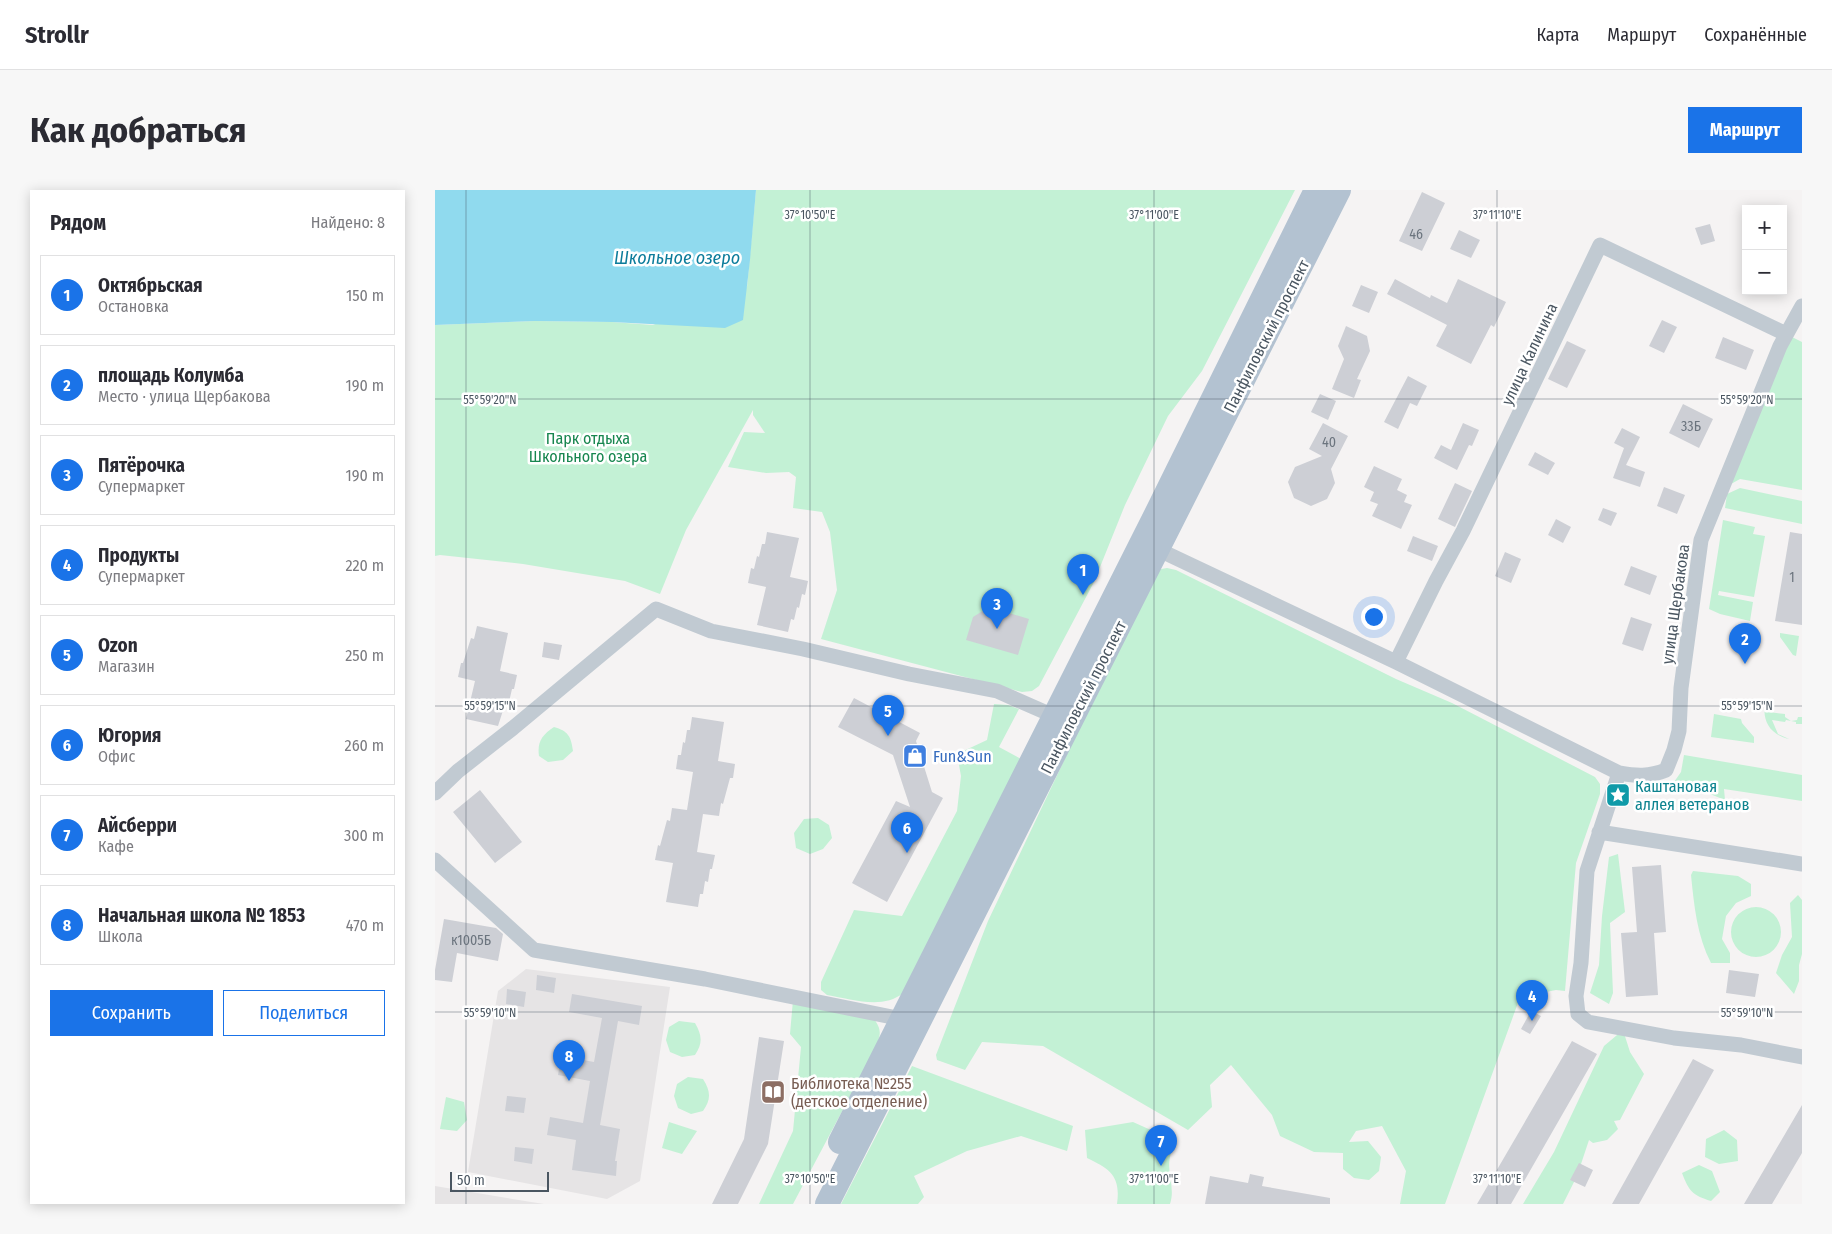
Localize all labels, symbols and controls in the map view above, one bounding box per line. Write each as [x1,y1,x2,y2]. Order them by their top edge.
text: Strollr [25,21,89,49]
text: Карта [1536,24,1579,46]
text: Маршрут [1607,24,1676,46]
text: Сохранённые [1704,24,1807,46]
button: Маршрут [1688,107,1802,153]
text: Как добраться [30,109,247,151]
map controls [1742,205,1787,295]
button: + [1742,205,1787,250]
text: 37°10'50"E [784,208,836,222]
text: 37°11'00"E [1129,208,1179,222]
text: 37°11'10"E [1473,208,1522,222]
text: Рядом [50,210,106,236]
text: Найдено: 8 [311,213,385,232]
house number: 46 [1409,226,1423,243]
water label: Школьное озеро [614,247,740,269]
button: − [1742,250,1787,295]
street label: Панфиловский проспект [1220,256,1313,416]
text: Октябрьская [98,274,203,297]
text: 1 [64,286,70,305]
text: 150 m [346,286,384,305]
text: Остановка [98,297,169,316]
street label: улица Калинина [1498,300,1561,408]
text: площадь Колумба [98,364,244,387]
text: 2 [63,376,71,395]
text: 190 m [346,376,384,395]
text: Место · улица Щербакова [98,387,271,406]
text: 55°59'20"N [463,393,517,407]
text: 55°59'20"N [1720,393,1774,407]
house number: 33Б [1681,418,1701,435]
park label: Парк отдыха Школьного озера [529,429,647,466]
house number: 40 [1322,434,1336,451]
text: Пятёрочка [98,454,185,477]
text: 3 [63,466,71,485]
text: 190 m [346,466,384,485]
text: Супермаркет [98,477,185,496]
street label: улица Щербакова [1658,543,1693,665]
text: Продукты [98,544,179,567]
pin: 1 [1067,554,1099,595]
text: 4 [63,556,71,575]
text: 220 m [345,556,384,575]
text: Супермаркет [98,567,185,586]
house number: 1 [1789,569,1795,586]
pin: 3 [981,588,1013,629]
your location [1361,604,1387,630]
street label: Панфиловский проспект [1037,617,1130,777]
pin: 2 [1729,623,1761,664]
text: Ozon [98,634,138,657]
text: 5 [63,646,71,665]
text: 250 m [345,646,384,665]
text: Магазин [98,657,155,676]
pin: 5 [872,695,904,736]
text: 55°59'15"N [464,699,516,713]
text: 55°59'15"N [1721,699,1773,713]
text: Югория [98,724,161,747]
text: 6 [63,736,71,755]
text: 260 m [345,736,384,755]
shop icon: Fun&Sun [902,743,928,769]
text: Офис [98,747,135,766]
place label: Fun&Sun [933,747,992,766]
place label: Каштановая аллея ветеранов [1635,777,1749,814]
place icon: Каштановая аллея ветеранов [1605,782,1631,808]
pin: 6 [891,812,923,853]
text: Айсберри [98,814,177,837]
text: 7 [64,826,70,845]
text: 300 m [344,826,384,845]
text: Кафе [98,837,134,856]
text: Начальная школа № 1853 [98,904,305,927]
text: 8 [63,916,71,935]
text: 470 m [346,916,384,935]
text: Школа [98,927,143,946]
house number: к1005Б [451,932,491,949]
pin: 4 [1516,980,1548,1021]
button: Сохранить [50,990,213,1036]
button: Поделиться [223,990,385,1036]
text: 55°59'10"N [464,1006,516,1020]
text: 55°59'10"N [1721,1006,1773,1020]
pin: 8 [553,1040,585,1081]
place label: Библиотека №255 (детское отделение) [791,1074,927,1111]
library icon: Библиотека №255 (детское отделение) [760,1079,786,1105]
pin: 7 [1145,1125,1177,1166]
scale bar [450,1169,549,1192]
text: 50 m [457,1172,485,1189]
text: 37°10'50"E [784,1172,836,1186]
text: 37°11'00"E [1129,1172,1179,1186]
text: 37°11'10"E [1473,1172,1522,1186]

